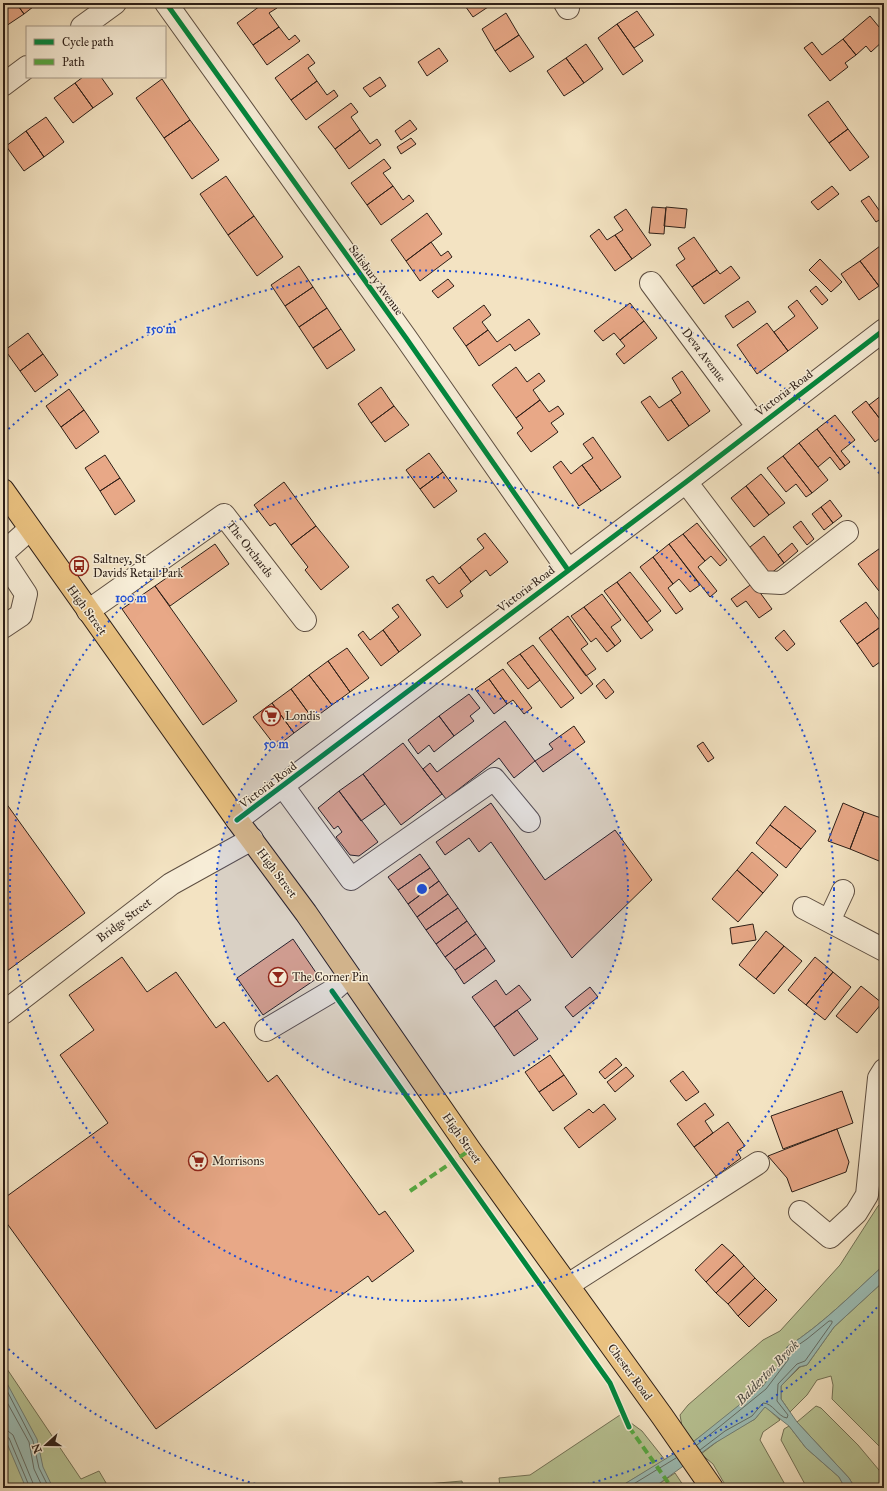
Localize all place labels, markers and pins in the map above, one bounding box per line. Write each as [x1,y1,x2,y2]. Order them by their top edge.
place label: Saltney, St Davids Retail Park [93,552,183,580]
bus stop icon: Saltney, St Davids Retail Park [68,555,90,577]
supermarket icon: Londis [260,705,282,727]
place label: Londis [285,709,320,723]
centre of rings [415,882,429,896]
bar icon: The Corner Pin [267,966,289,988]
place label: The Corner Pin [292,970,369,984]
supermarket icon: Morrisons [187,1150,209,1172]
place label: Morrisons [212,1154,264,1168]

